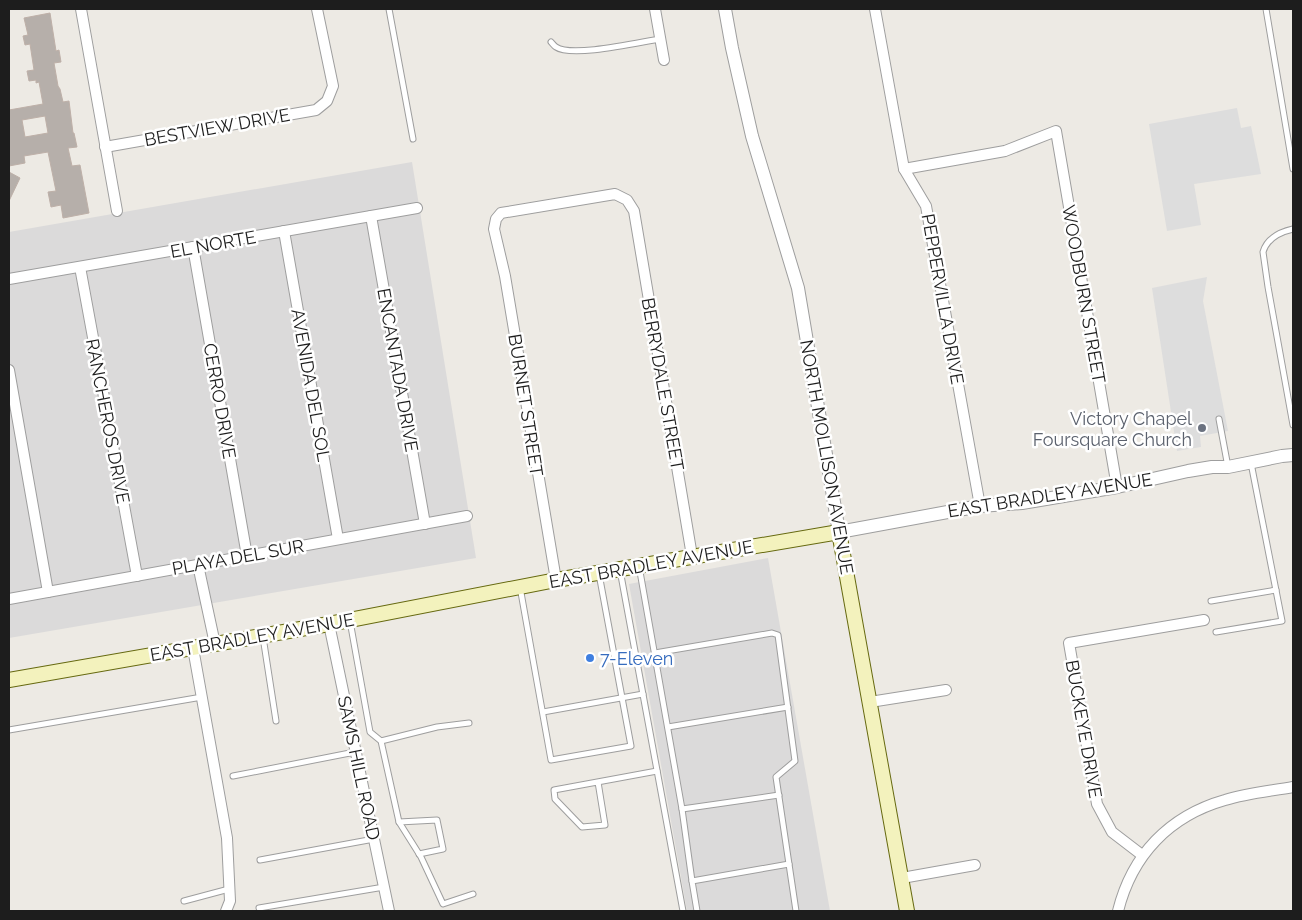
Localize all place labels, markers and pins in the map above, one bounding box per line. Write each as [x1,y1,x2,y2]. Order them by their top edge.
place label: Victory Chapel Foursquare Church [1033,408,1192,450]
marker: Victory Chapel Foursquare Church [1196,422,1208,434]
place label: 7-Eleven [600,648,673,669]
marker: 7-Eleven [584,652,596,664]

